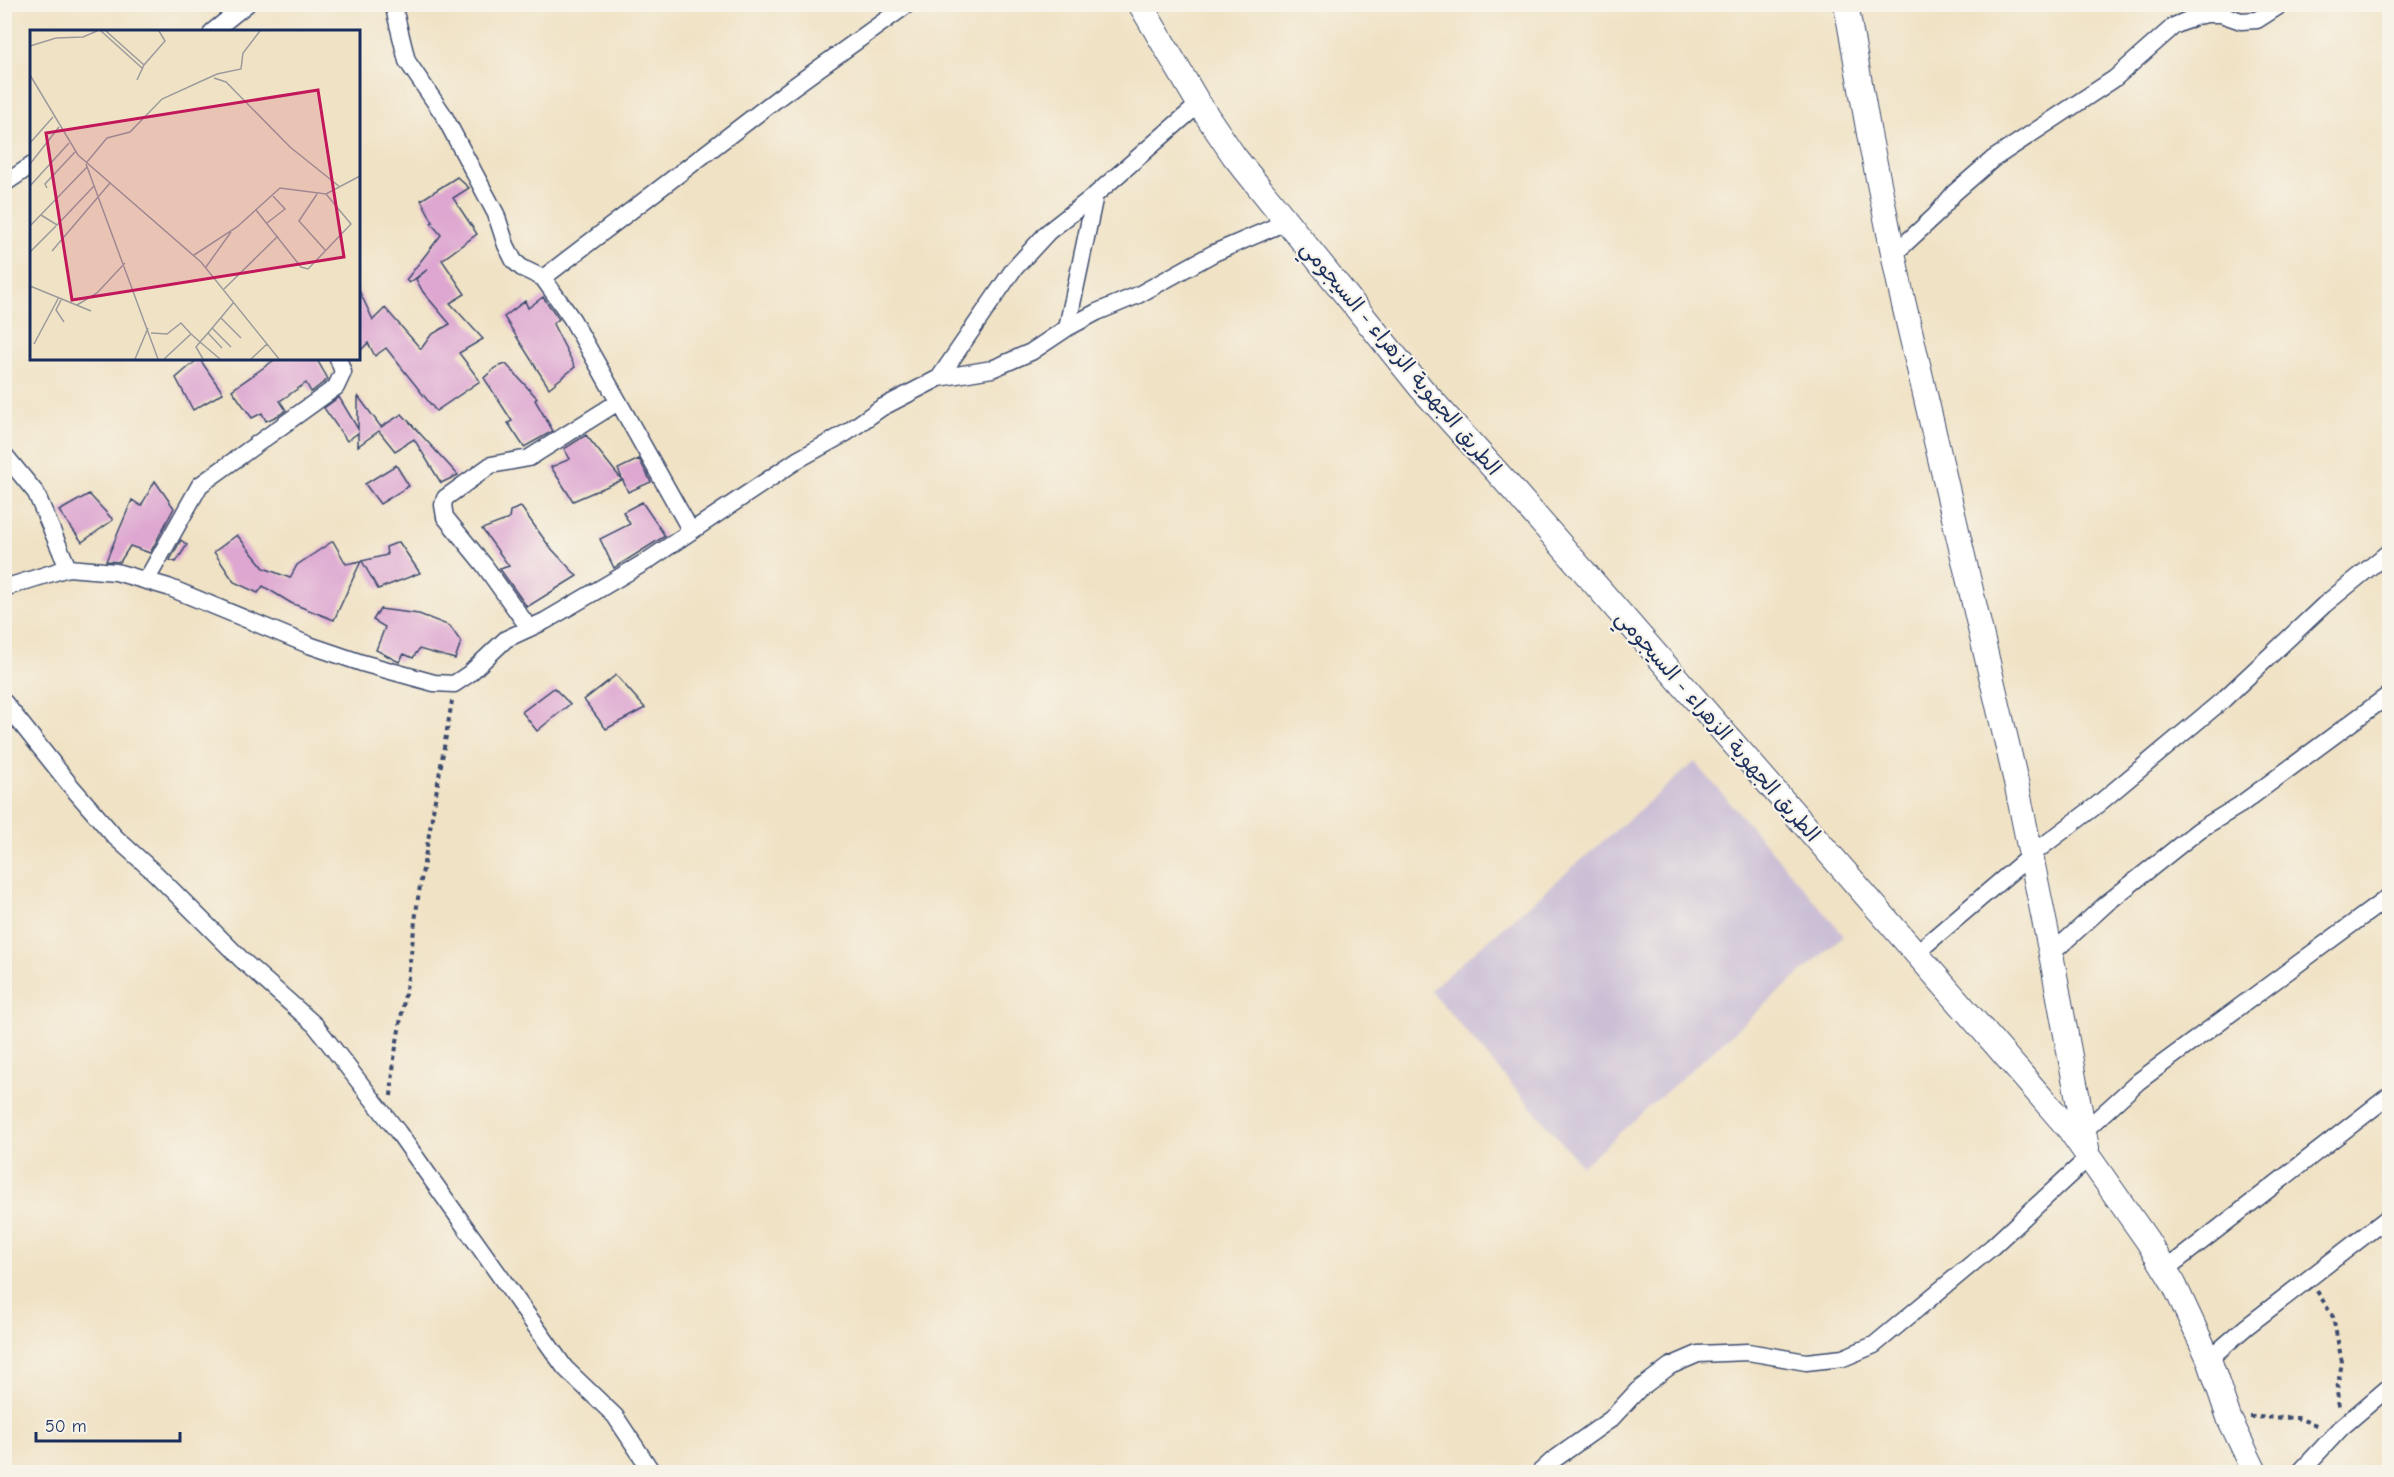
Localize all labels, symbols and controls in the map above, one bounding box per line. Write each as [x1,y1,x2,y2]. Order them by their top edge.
inset map [30,30,360,360]
street label: الطريق الجهوية الزهراء - السيجومي [1291,236,1506,484]
street label: الطريق الجهوية الزهراء - السيجومي [1606,606,1825,851]
scale bar [36,1405,180,1443]
text: 50 m [45,1416,87,1437]

